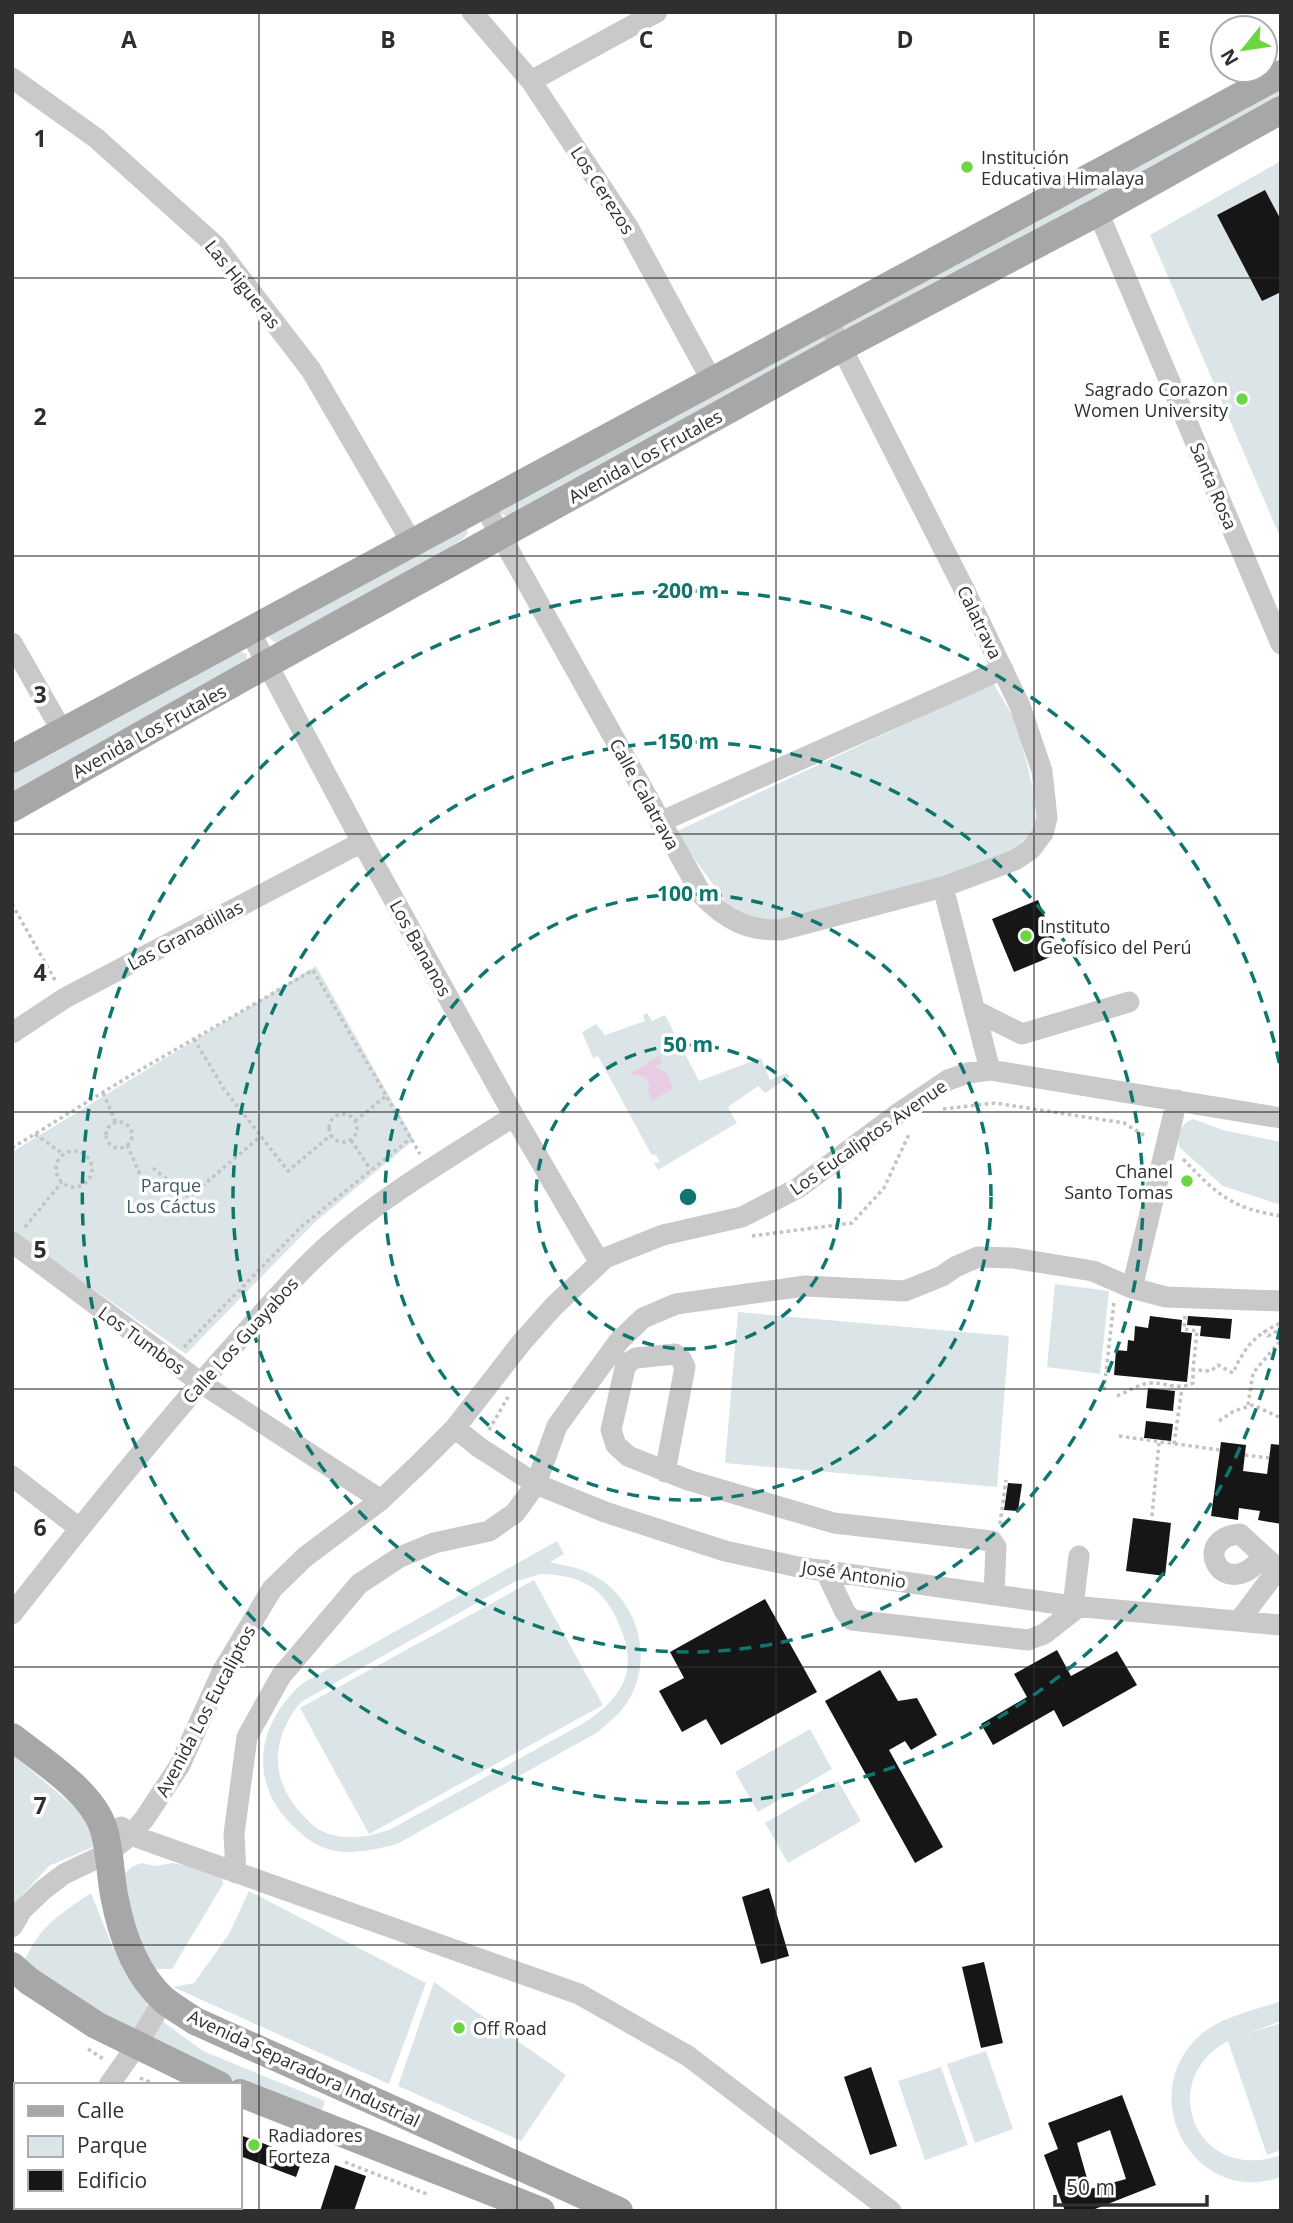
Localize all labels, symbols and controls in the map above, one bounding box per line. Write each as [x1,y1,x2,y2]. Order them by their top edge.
north arrow [1209,14,1279,84]
text: A [121,23,137,55]
text: B [380,23,396,55]
text: C [639,23,653,55]
text: D [896,23,914,55]
text: E [1158,23,1170,55]
text: N [1214,44,1244,71]
text: 1 [33,122,47,154]
street label: Los Cerezos [566,141,640,239]
place label: Institución Educativa Himalaya [981,145,1144,190]
marker: Institución Educativa Himalaya [959,159,975,175]
street label: Las Higueras [200,235,286,333]
place label: Sagrado Corazon Women University [1074,377,1229,422]
marker: Sagrado Corazon Women University [1234,391,1250,407]
text: 2 [33,400,47,432]
street label: Avenida Los Frutales [564,404,726,508]
street label: Santa Rosa [1185,439,1243,533]
text: 200 m [657,576,719,604]
street label: Calatrava [952,581,1008,663]
text: 3 [33,678,47,710]
street label: Avenida Los Frutales [68,679,230,783]
text: 150 m [657,727,719,755]
street label: Calle Calatrava [604,734,686,854]
text: 100 m [657,879,719,907]
street label: Las Granadillas [123,895,247,975]
street label: Los Bananos [385,896,457,1000]
place label: Instituto Geofísico del Perú [1040,914,1192,959]
marker: Instituto Geofísico del Perú [1018,928,1034,944]
text: 4 [33,956,47,988]
text: 50 m [663,1030,713,1058]
street label: Los Eucaliptos Avenue [785,1074,951,1200]
place label: Chanel Santo Tomas [1064,1159,1173,1204]
park label: Parque Los Cáctus [126,1173,216,1218]
marker: Chanel Santo Tomas [1179,1173,1195,1189]
centre of rings [676,1185,700,1209]
text: 5 [33,1233,47,1265]
street label: Calle Los Guayabos [177,1272,303,1408]
street label: Los Tumbos [94,1300,190,1380]
text: 6 [33,1511,47,1543]
street label: José Antonio [798,1555,908,1593]
street label: Avenida Los Eucaliptos [150,1621,260,1801]
text: 7 [33,1789,47,1821]
street label: Avenida Separadora Industrial [184,2004,424,2132]
place label: Off Road [473,2016,547,2040]
marker: Off Road [451,2020,467,2036]
legend [14,2083,242,2209]
text: Calle [77,2096,124,2124]
place label: Radiadores Forteza [268,2123,363,2168]
text: Parque [77,2131,147,2159]
marker: Radiadores Forteza [246,2137,262,2153]
scale bar [1055,2164,1207,2208]
text: Edificio [77,2166,147,2194]
text: 50 m [1066,2173,1115,2201]

